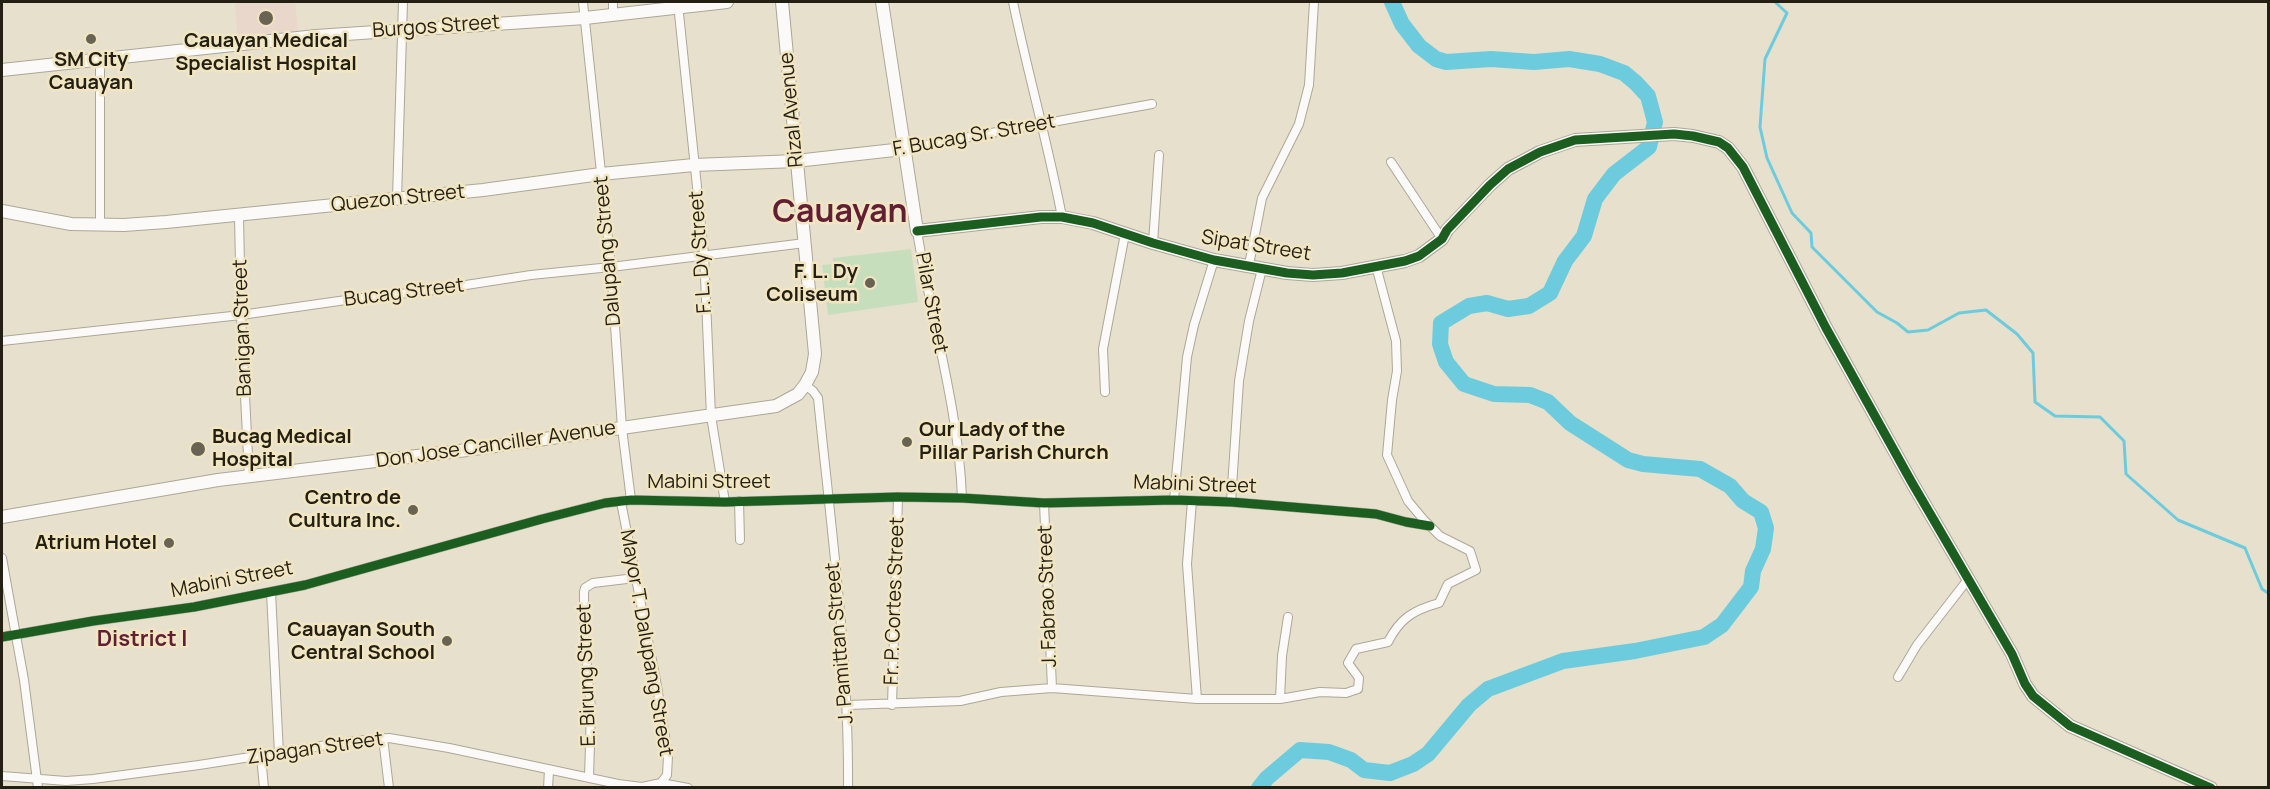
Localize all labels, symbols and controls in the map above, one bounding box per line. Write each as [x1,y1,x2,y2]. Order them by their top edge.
marker: Cauayan Medical Specialist Hospital [257,9,275,27]
street label: Burgos Street [371,11,501,43]
place label: Cauayan Medical Specialist Hospital [175,29,357,76]
marker: SM City Cauayan [84,32,98,46]
place label: SM City Cauayan [49,48,133,95]
street label: Rizal Avenue [775,51,809,169]
street label: F. Bucag Sr. Street [891,110,1057,162]
street label: Dalupang Street [589,175,627,327]
street label: Quezon Street [330,180,466,218]
street label: F. L. Dy Street [685,190,717,314]
district label: Cauayan [772,194,908,232]
street label: Sipat Street [1199,225,1313,267]
street label: Pilar Street [909,250,953,356]
street label: Banigan Street [229,259,257,397]
place label: F. L. Dy Coliseum [766,260,858,307]
street label: Bucag Street [343,274,465,312]
marker: F. L. Dy Coliseum [863,276,877,290]
street label: Don Jose Canciller Avenue [375,416,617,474]
place label: Our Lady of the Pillar Parish Church [919,418,1109,465]
place label: Bucag Medical Hospital [212,425,352,472]
marker: Our Lady of the Pillar Parish Church [900,435,914,449]
marker: Bucag Medical Hospital [189,440,207,458]
street label: Mabini Street [647,470,771,494]
street label: Mabini Street [1133,471,1257,499]
place label: Centro de Cultura Inc. [289,486,401,533]
marker: Centro de Cultura Inc. [406,503,420,517]
street label: Fr. P. Cortes Street [880,516,910,686]
street label: J. Fabrao Street [1034,524,1062,668]
street label: Mayor T. Dalupang Street [614,528,678,758]
place label: Atrium Hotel [35,531,157,555]
marker: Atrium Hotel [162,536,176,550]
street label: Mabini Street [169,556,295,604]
street label: J. Pamittan Street [821,561,859,725]
street label: E. Birung Street [573,603,601,747]
place label: Cauayan South Central School [287,618,435,665]
district label: District I [97,627,187,653]
marker: Cauayan South Central School [440,634,454,648]
street label: Zipagan Street [245,728,385,770]

